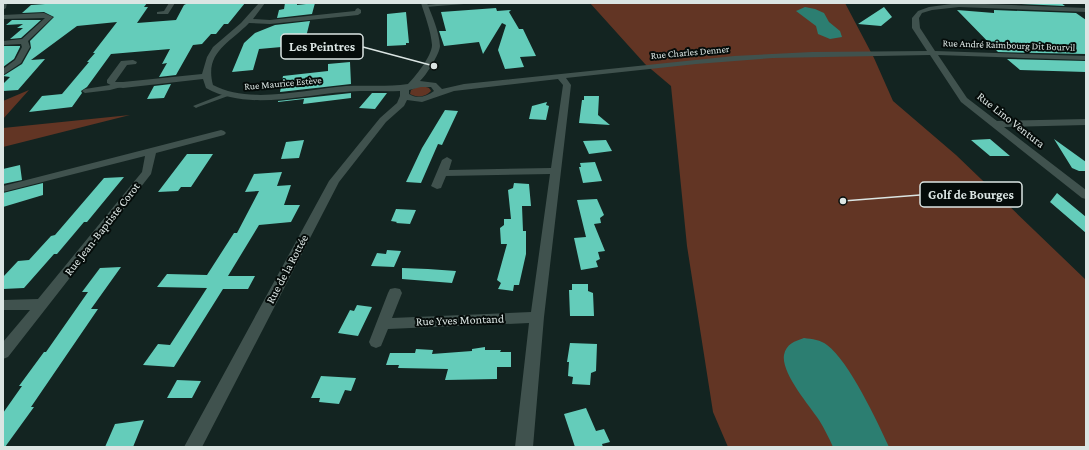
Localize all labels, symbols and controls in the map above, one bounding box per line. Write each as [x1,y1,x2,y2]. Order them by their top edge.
callout: Les Peintres [281,34,363,59]
street label: Rue André Raimbourg Dit Bourvil [942,37,1076,53]
text: Les Peintres [289,39,355,54]
street label: Rue Charles Denner [650,43,730,61]
street label: Rue Maurice Estève [244,74,323,92]
street label: Rue Lino Ventura [974,89,1048,151]
street label: Rue Jean-Baptiste Corot [61,179,143,278]
callout: Golf de Bourges [920,182,1022,207]
text: Golf de Bourges [928,187,1014,202]
street label: Rue de la Rottée [263,232,311,306]
street label: Rue Yves Montand [416,311,505,329]

